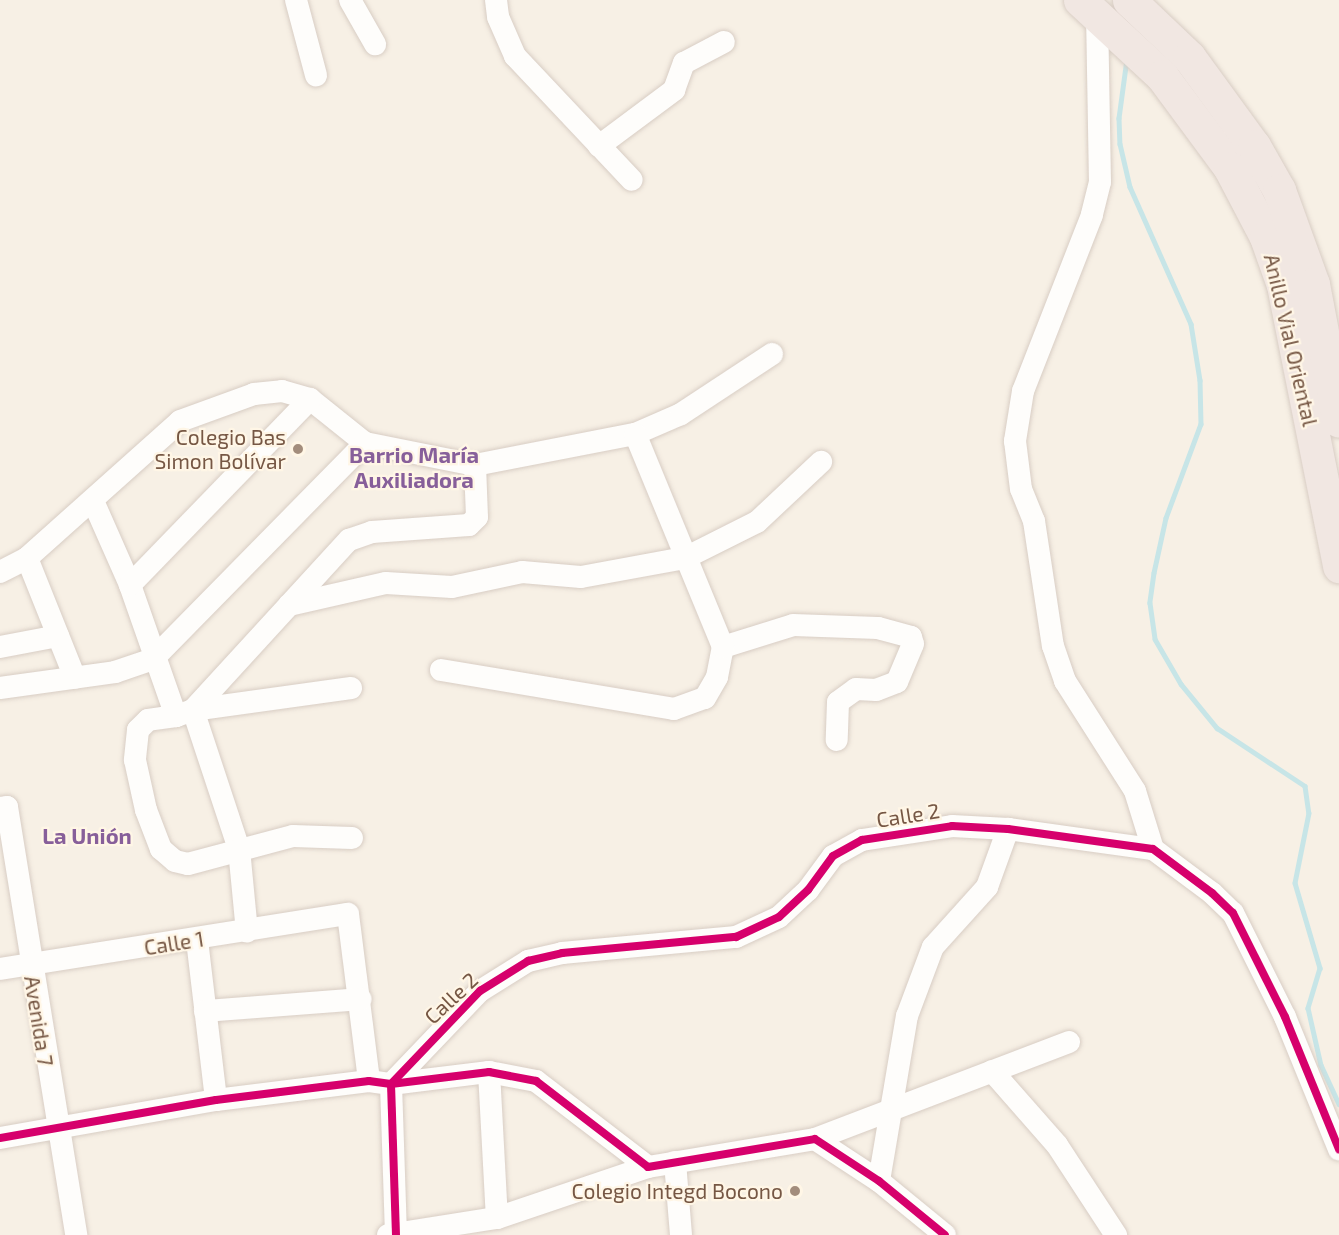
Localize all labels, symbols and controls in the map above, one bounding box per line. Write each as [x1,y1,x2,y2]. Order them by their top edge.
street label: Anillo Vial Oriental [1259,251,1323,429]
place label: Colegio Bas Simon Bolívar [154,424,286,474]
district label: Barrio María Auxiliadora [349,441,479,493]
marker: Colegio Bas Simon Bolívar [291,442,305,456]
street label: Calle 2 [875,798,941,832]
district label: La Unión [42,823,132,849]
street label: Calle 1 [142,926,206,960]
street label: Calle 2 [419,967,483,1029]
street label: Avenida 7 [19,974,59,1068]
place label: Colegio Integd Bocono [572,1178,783,1204]
marker: Colegio Integd Bocono [788,1184,802,1198]

